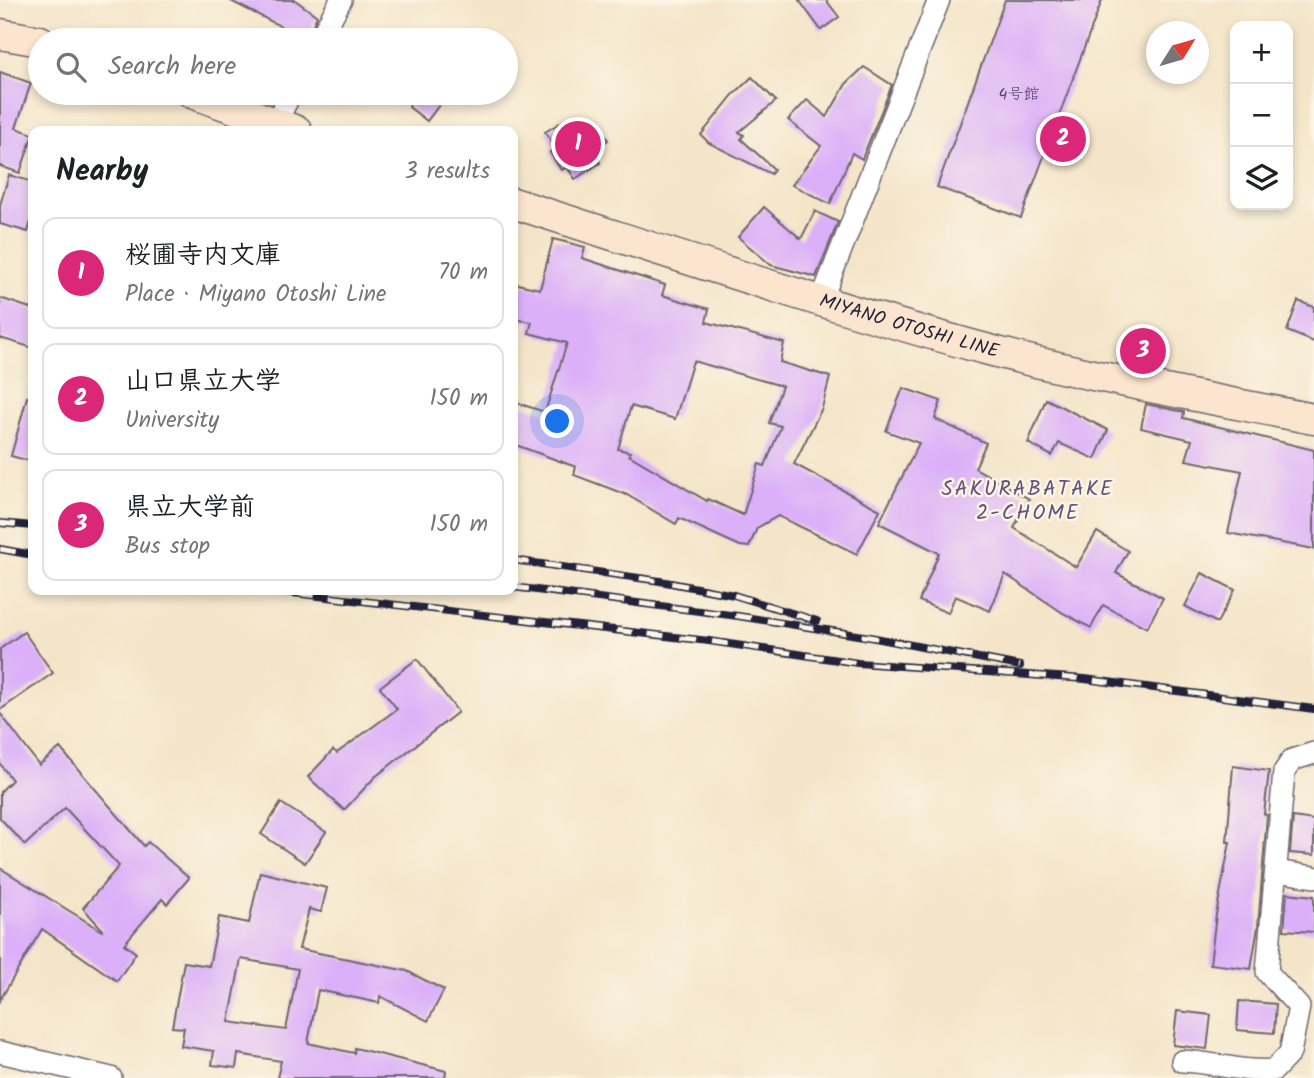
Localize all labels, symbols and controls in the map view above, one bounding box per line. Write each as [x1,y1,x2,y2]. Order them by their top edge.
north arrow [1146,21,1209,84]
map controls [1230,21,1293,210]
button: + [1230,21,1293,84]
search box [28,28,518,105]
text: Search here [108,46,236,88]
icon: search [52,48,90,86]
house number: 4号館 [999,82,1039,107]
button: − [1230,84,1293,147]
pin: 2 [1040,113,1086,165]
pin: 1 [555,118,601,170]
button: layers [1230,147,1293,210]
text: Nearby [56,148,148,196]
text: 3 results [404,154,490,190]
text: 桜圃寺内文庫 [125,235,281,277]
text: 1 [78,255,84,291]
text: 70 m [438,255,488,291]
text: Place · Miyano Otoshi Line [125,277,386,313]
street label: MIYANO OTOSHI LINE [816,287,1003,367]
pin: 3 [1120,325,1166,377]
text: 山口県立大学 [125,361,281,403]
text: 2 [74,381,88,417]
text: 150 m [429,381,488,417]
text: University [125,403,219,439]
your location [540,404,574,438]
district label: SAKURABATAKE 2-CHOME [942,473,1114,530]
text: 県立大学前 [125,487,255,529]
text: 3 [75,507,87,543]
text: 150 m [429,507,488,543]
text: Bus stop [125,529,210,565]

